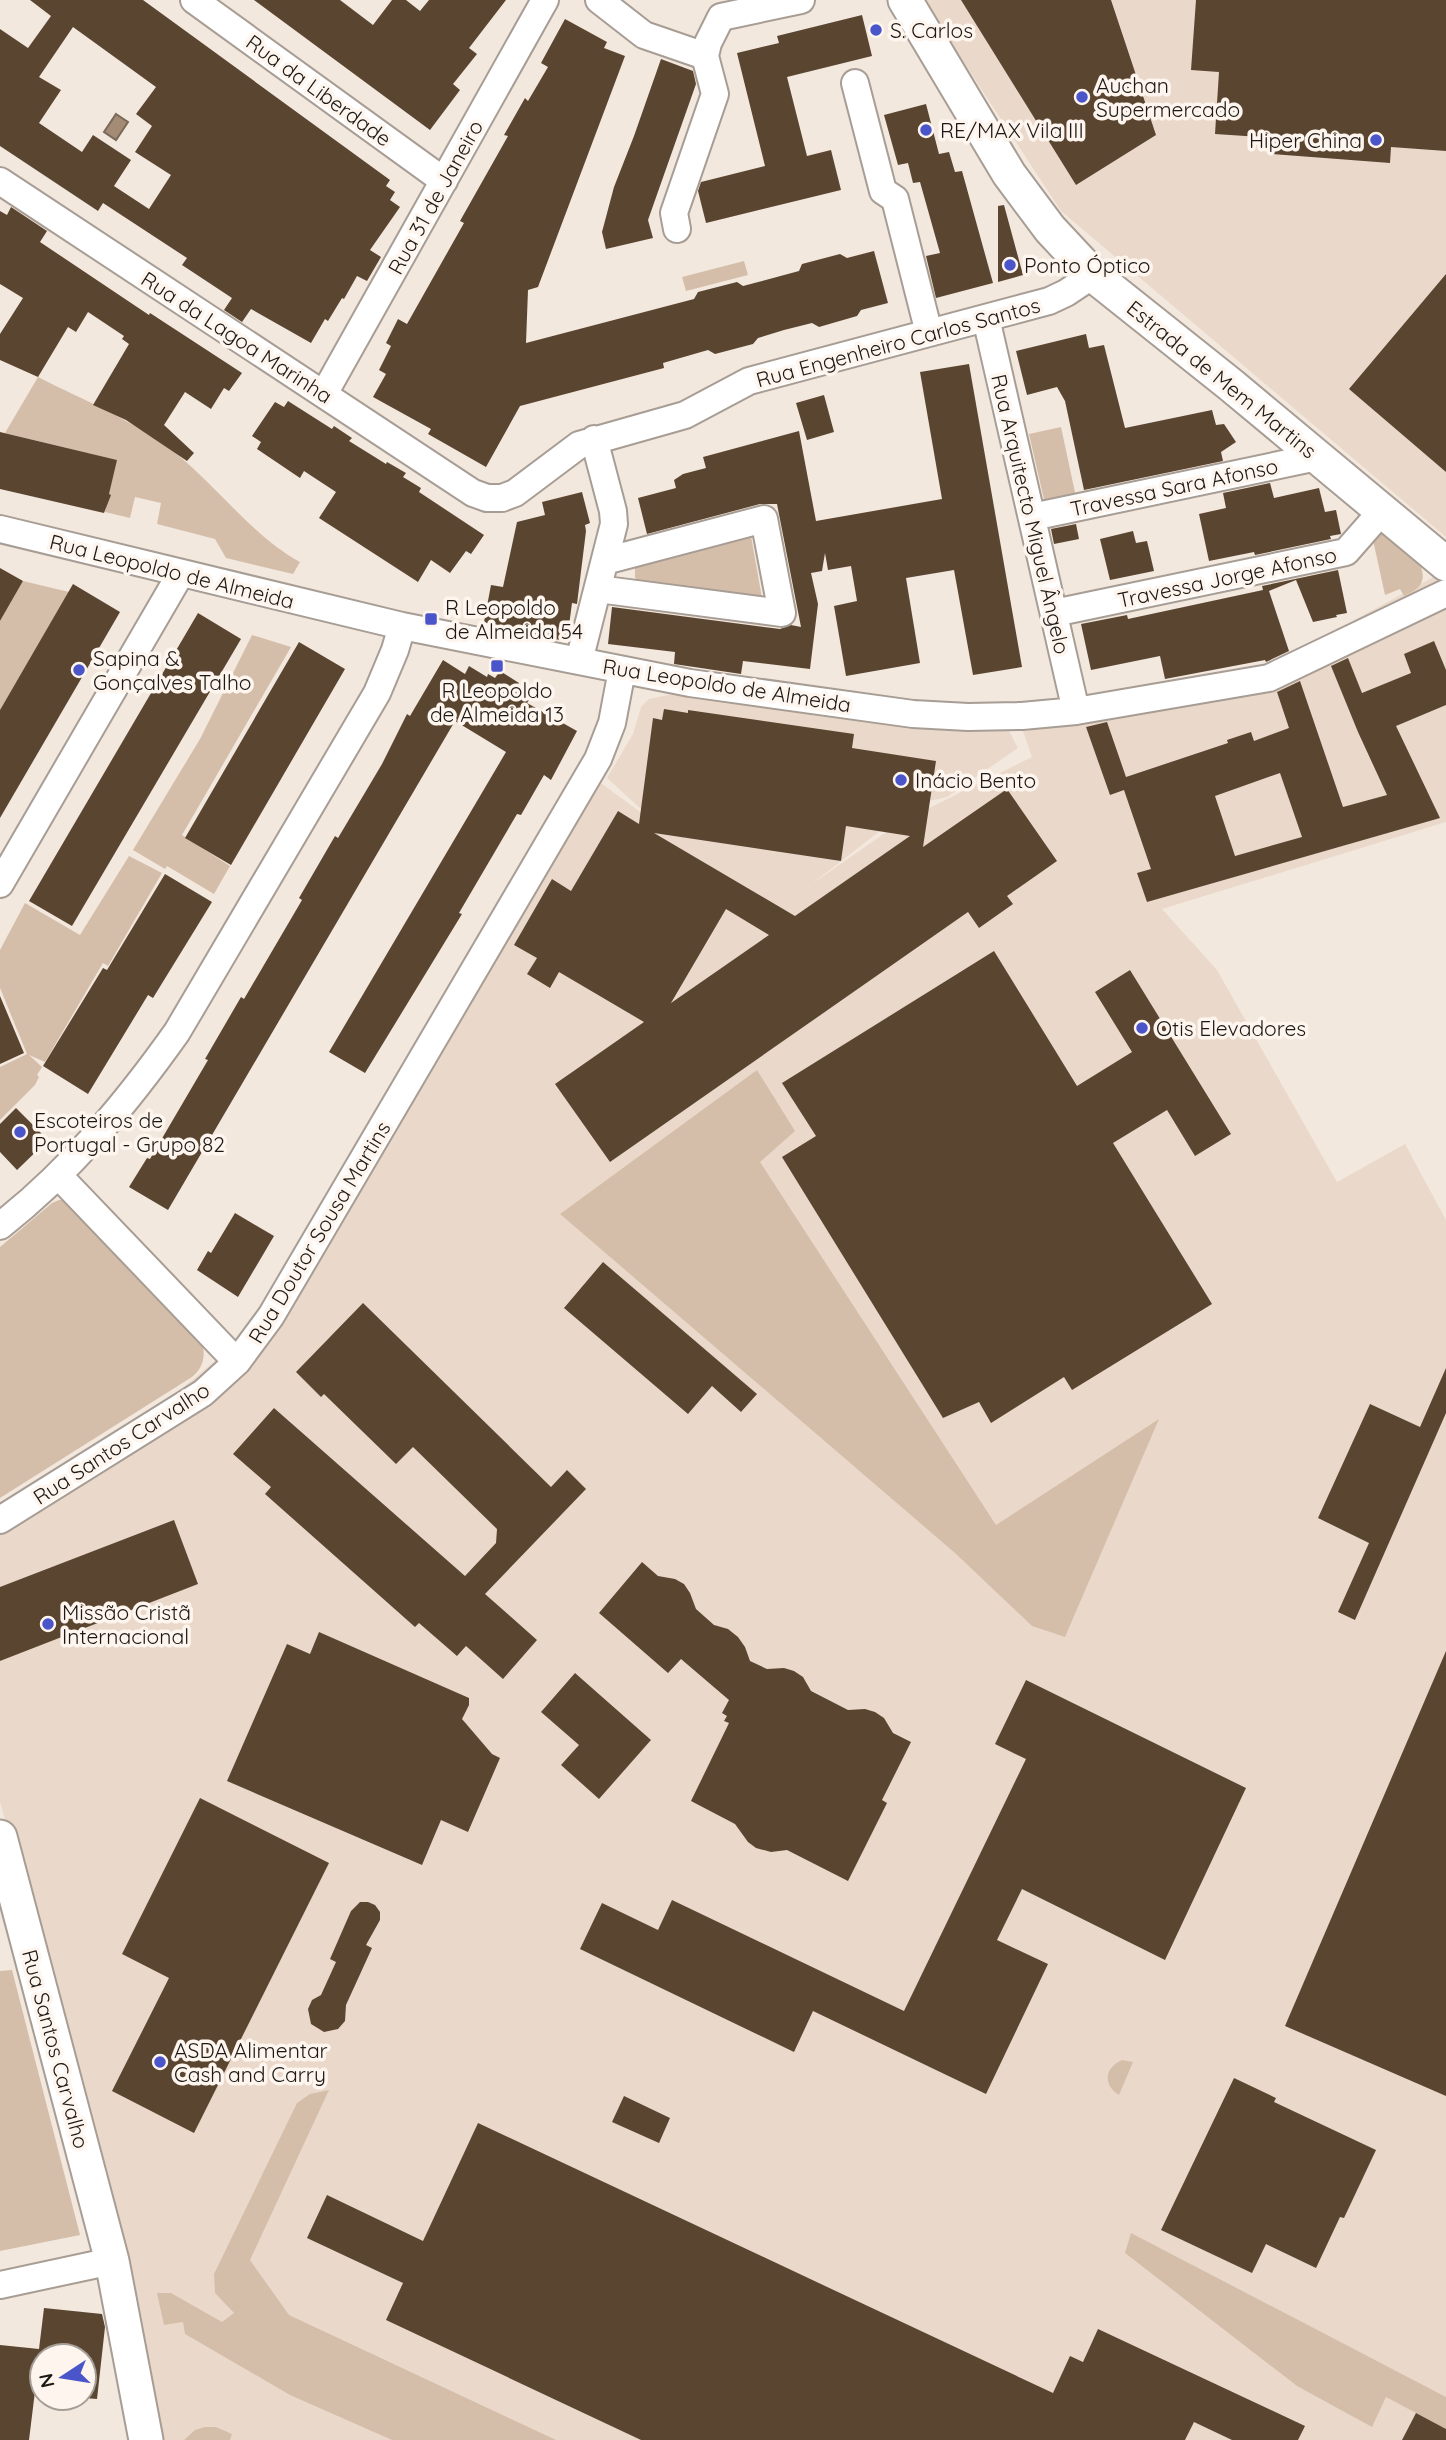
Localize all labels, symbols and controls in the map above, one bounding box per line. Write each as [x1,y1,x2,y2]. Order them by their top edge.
place label: S. Carlos [890,17,973,43]
marker: S. Carlos [868,22,884,38]
street label: Rua da Liberdade [241,29,397,151]
place label: Auchan Supermercado [1096,72,1240,122]
marker: Auchan Supermercado [1074,89,1090,105]
street label: Rua 31 de Janeiro [382,115,488,279]
place label: RE/MAX Vila III [940,117,1084,143]
marker: RE/MAX Vila III [918,122,934,138]
place label: Hiper China [1249,127,1362,153]
marker: Hiper China [1368,132,1384,148]
place label: Ponto Óptico [1024,252,1151,278]
marker: Ponto Óptico [1002,257,1018,273]
street label: Rua da Lagoa Marinha [137,265,337,409]
street label: Rua Engenheiro Carlos Santos [753,292,1043,392]
street label: Estrada de Mem Martins [1122,294,1322,464]
street label: Rua Arquitecto Miguel Ângelo [986,371,1076,657]
street label: Travessa Sara Afonso [1068,452,1280,522]
street label: Rua Leopoldo de Almeida [47,528,297,614]
street label: Travessa Jorge Afonso [1115,541,1339,613]
place label: R Leopoldo de Almeida 54 [445,594,583,644]
marker: R Leopoldo de Almeida 54 [423,611,439,627]
place label: Sapina & Gonçalves Talho [93,645,252,695]
street label: Rua Leopoldo de Almeida [601,653,853,717]
marker: R Leopoldo de Almeida 13 [489,658,505,674]
marker: Sapina & Gonçalves Talho [71,662,87,678]
place label: R Leopoldo de Almeida 13 [430,677,564,727]
place label: Inácio Bento [915,767,1036,793]
marker: Inácio Bento [893,772,909,788]
place label: Otis Elevadores [1156,1015,1306,1041]
marker: Otis Elevadores [1134,1020,1150,1036]
place label: Escoteiros de Portugal - Grupo 82 [34,1107,225,1157]
street label: Rua Doutor Sousa Martins [242,1116,396,1348]
marker: Escoteiros de Portugal - Grupo 82 [12,1124,28,1140]
street label: Rua Santos Carvalho [28,1376,214,1510]
place label: Missão Cristã Internacional [62,1599,191,1649]
marker: Missão Cristã Internacional [40,1616,56,1632]
street label: Rua Santos Carvalho [17,1947,95,2151]
place label: ASDA Alimentar Cash and Carry [174,2037,328,2087]
marker: ASDA Alimentar Cash and Carry [152,2054,168,2070]
north arrow [28,2342,98,2412]
text: N [33,2371,60,2390]

